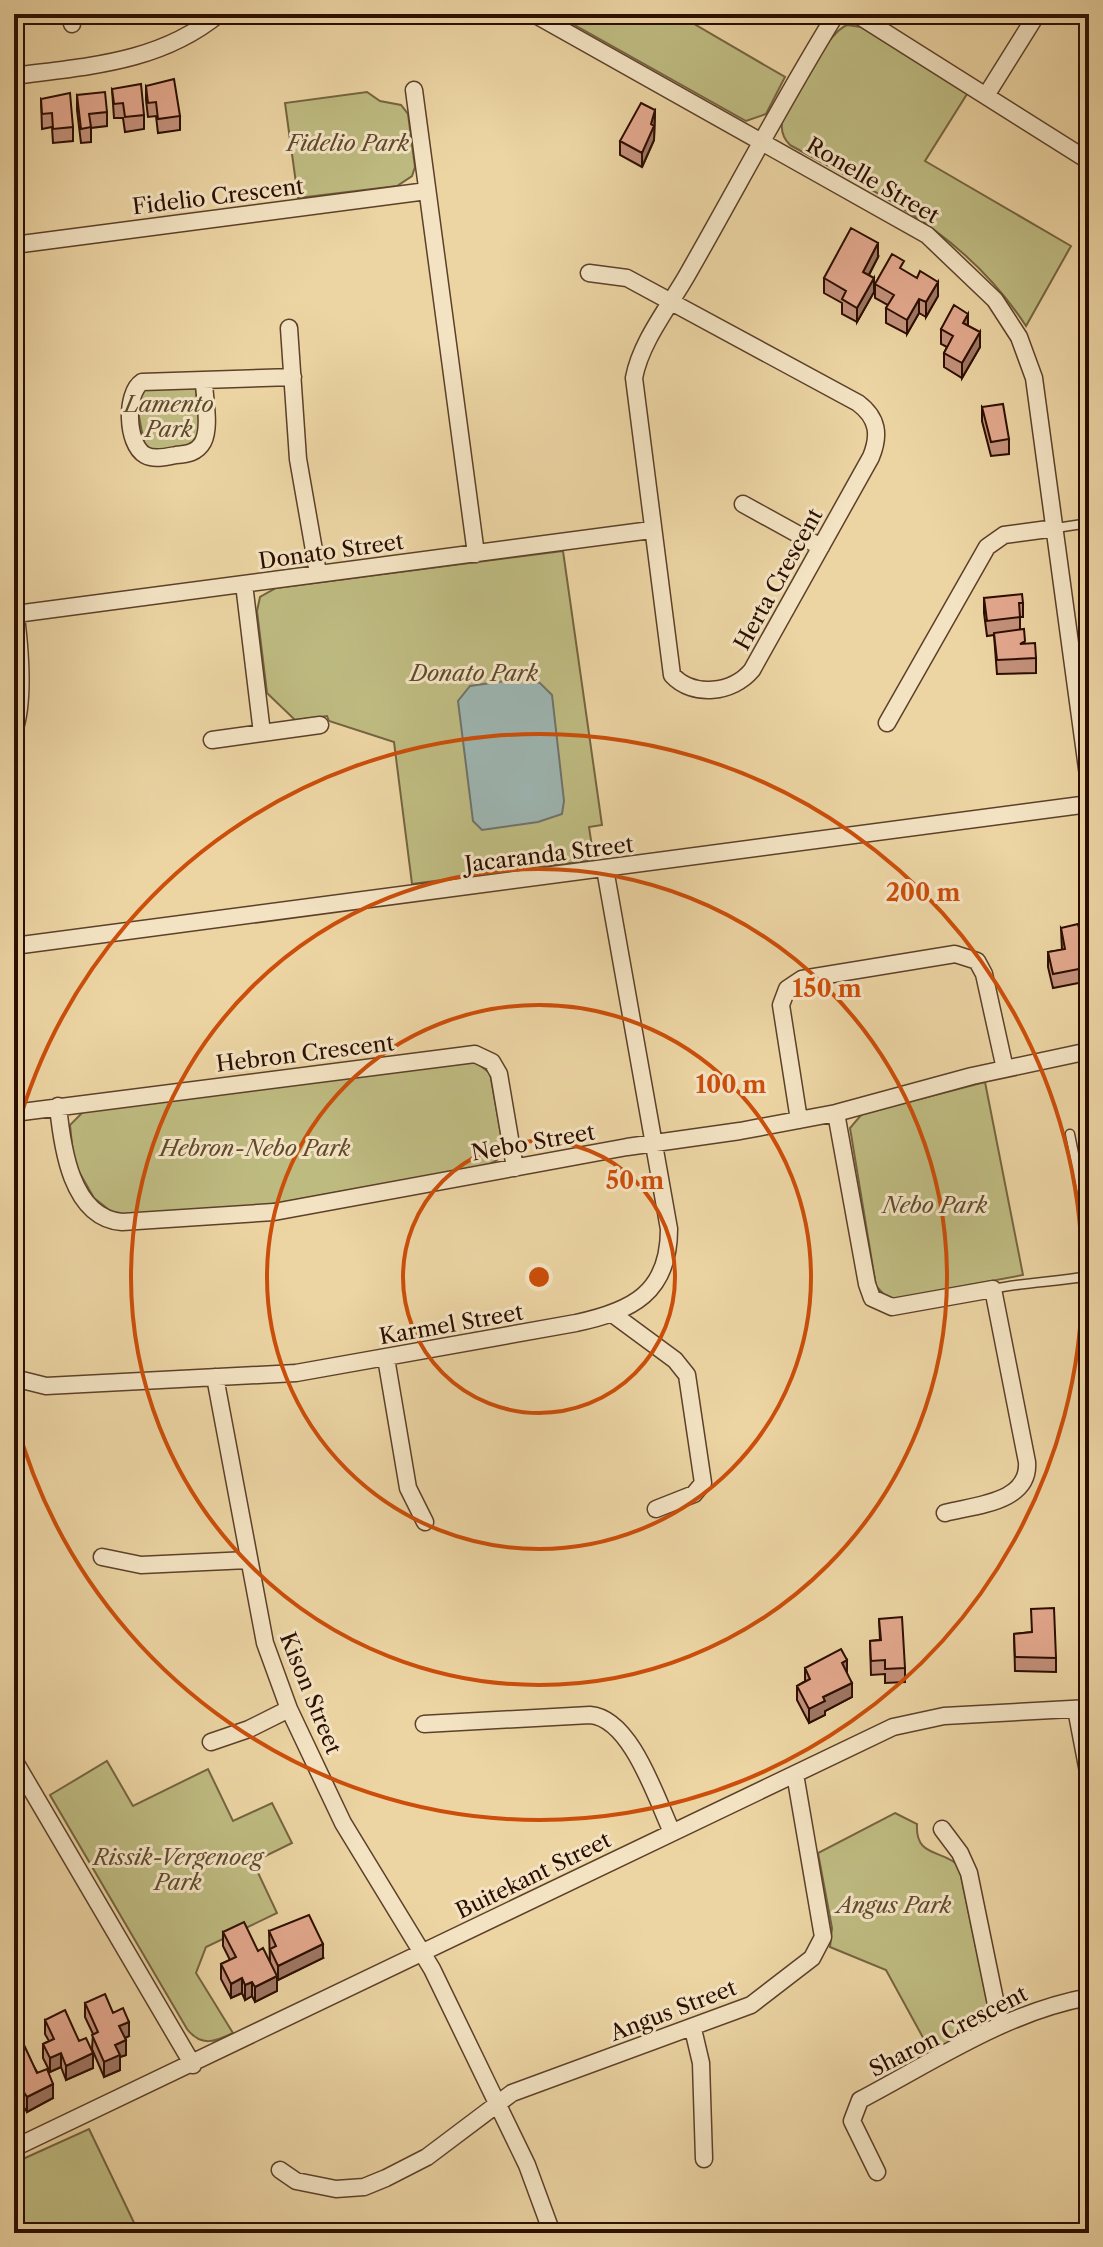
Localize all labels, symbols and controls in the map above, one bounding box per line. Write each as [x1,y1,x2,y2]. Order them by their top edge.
park label: Fidelio Park [285,130,410,157]
street label: Ronelle Street [801,131,944,230]
street label: Fidelio Crescent [131,173,306,220]
park label: Lamento Park [122,391,214,443]
street label: Herta Crescent [728,503,829,655]
street label: Donato Street [257,528,406,575]
park label: Donato Park [408,660,539,687]
street label: Jacaranda Street [460,831,635,879]
text: 200 m [886,878,960,907]
text: 150 m [792,974,862,1003]
street label: Hebron Crescent [214,1029,396,1078]
text: 100 m [695,1070,767,1099]
street label: Nebo Street [469,1118,597,1167]
park label: Hebron-Nebo Park [158,1135,351,1162]
text: 50 m [606,1166,664,1195]
park label: Nebo Park [881,1192,988,1219]
centre of rings [525,1263,553,1291]
street label: Karmel Street [377,1299,525,1350]
street label: Kison Street [274,1628,347,1758]
street label: Buitekant Street [451,1826,615,1925]
park label: Rissik-Vergenoeg Park [91,1844,265,1896]
park label: Angus Park [834,1892,952,1919]
street label: Angus Street [605,1974,740,2047]
street label: Sharon Crescent [865,1980,1032,2083]

